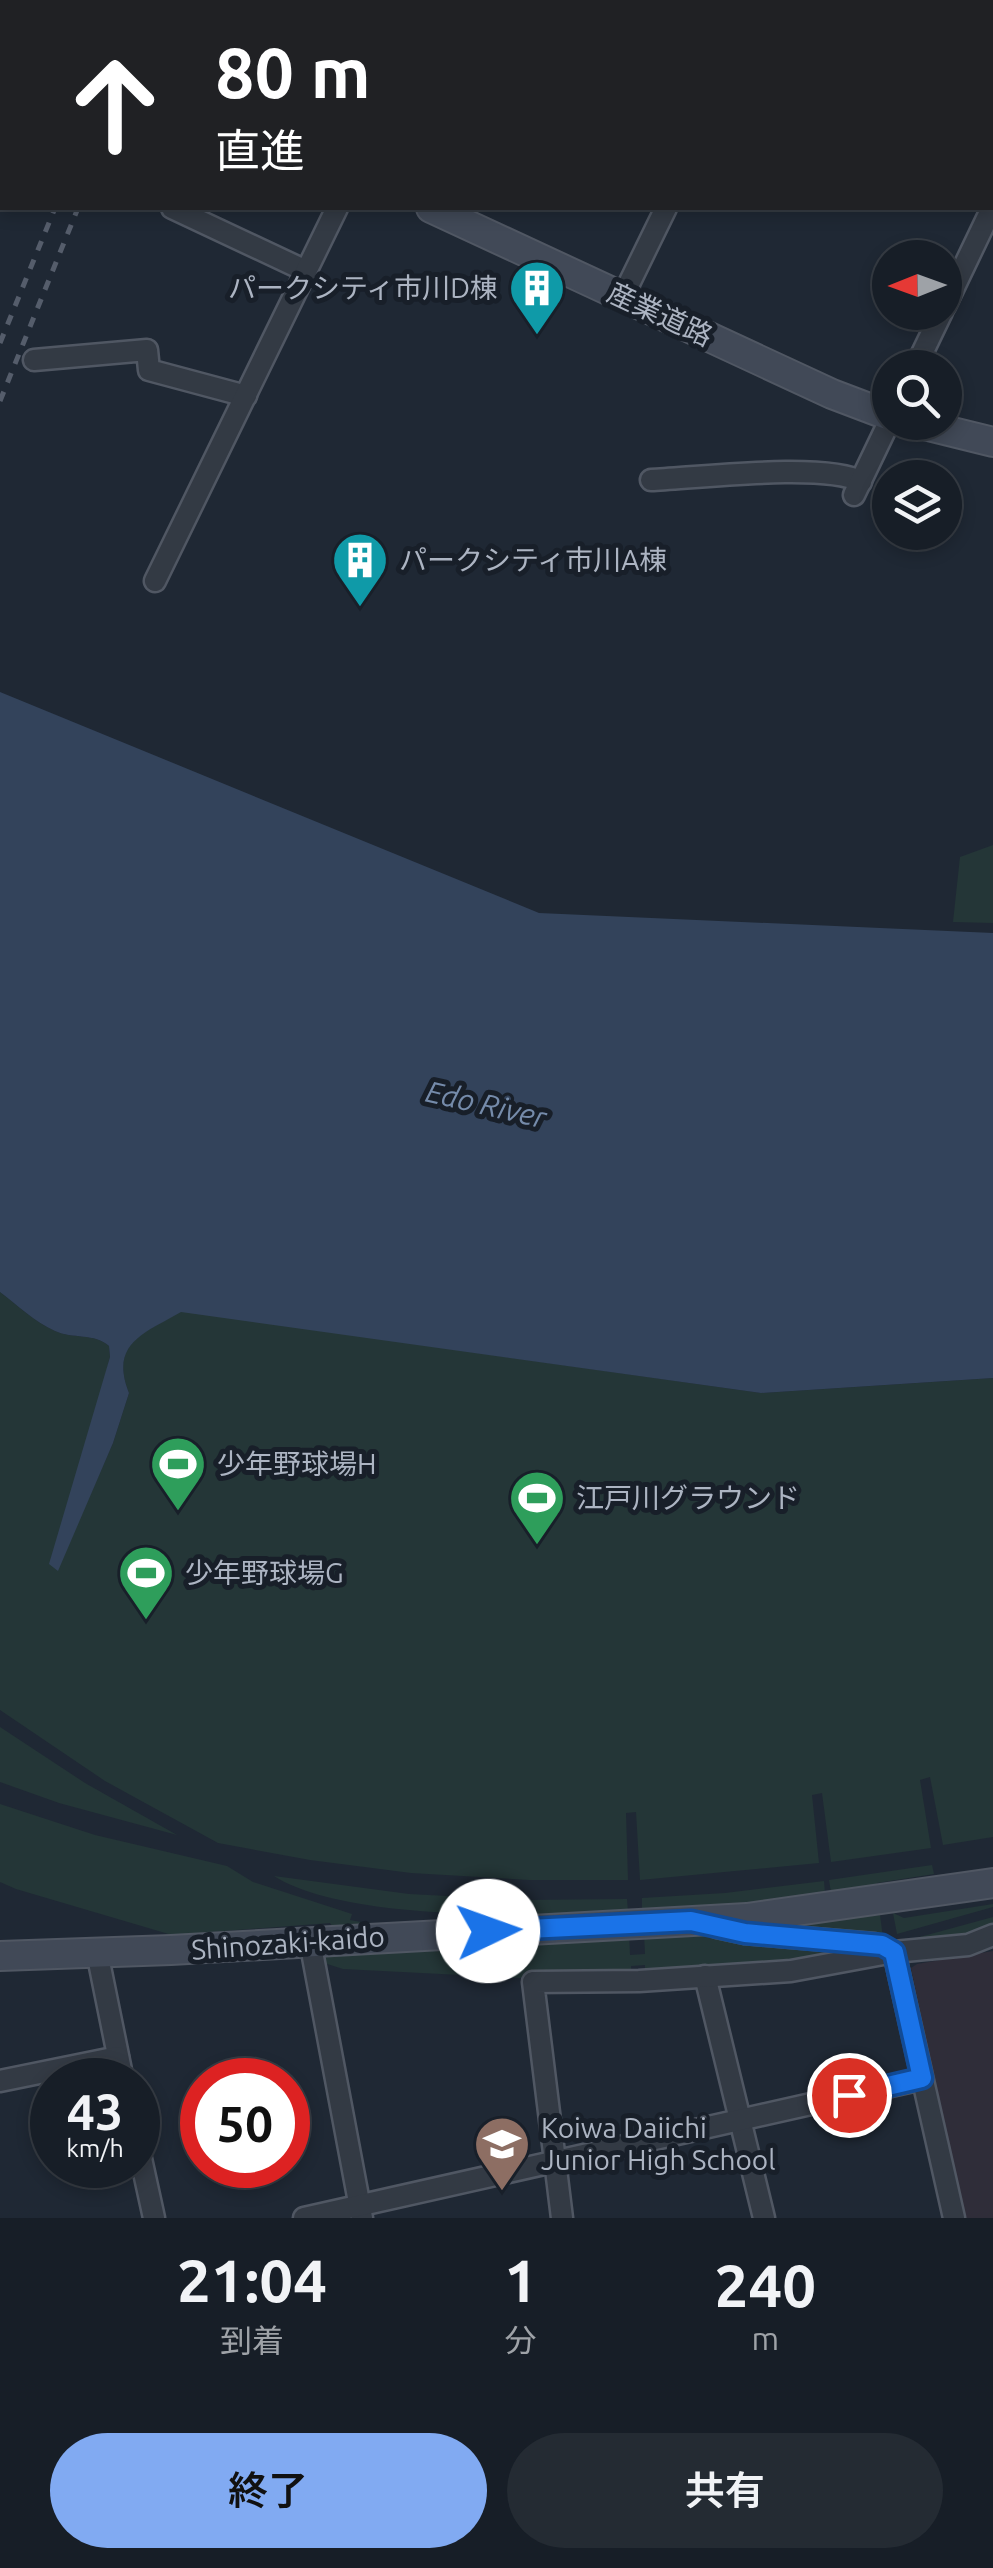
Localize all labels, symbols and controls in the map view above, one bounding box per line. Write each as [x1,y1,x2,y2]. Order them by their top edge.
text: 80 m [215,33,371,111]
icon: ahead [50,40,180,170]
text: 直進 [215,125,305,176]
north arrow [872,240,962,330]
map controls [872,240,962,550]
building icon: パークシティ市川D棟 [507,258,567,337]
place label: パークシティ市川D棟 [228,272,498,303]
street label: 産業道路 [603,276,718,351]
button: search [872,350,962,440]
button: layers [872,460,962,550]
building icon: パークシティ市川A棟 [330,530,390,609]
place label: パークシティ市川A棟 [399,544,668,575]
water label: Edo River [423,1074,551,1135]
sports icon: 少年野球場H [148,1434,208,1513]
place label: 少年野球場H [217,1448,377,1479]
sports icon: 江戸川グラウンド [507,1468,567,1547]
place label: 江戸川グラウンド [576,1482,800,1513]
sports icon: 少年野球場G [116,1543,176,1622]
place label: 少年野球場G [185,1557,344,1588]
position arrow [436,1879,540,1983]
street label: Shinozaki-kaido [190,1920,386,1965]
pin [807,2053,892,2138]
speed limit sign: 50 [180,2058,310,2188]
icon: arrive [822,2068,877,2123]
text: 43 [67,2083,123,2139]
place label: Koiwa Daiichi Junior High School [541,2112,776,2175]
school or university icon: Koiwa Daiichi Junior High School [472,2114,532,2193]
text: km/h [66,2134,124,2162]
text: 21:04 [177,2246,327,2313]
text: 1 [504,2246,538,2313]
text: 240 [715,2251,816,2318]
text: m [752,2320,779,2356]
text: 到着 [220,2322,284,2358]
text: 分 [505,2322,537,2358]
button: 終了 [50,2433,487,2548]
button: 共有 [507,2433,943,2548]

